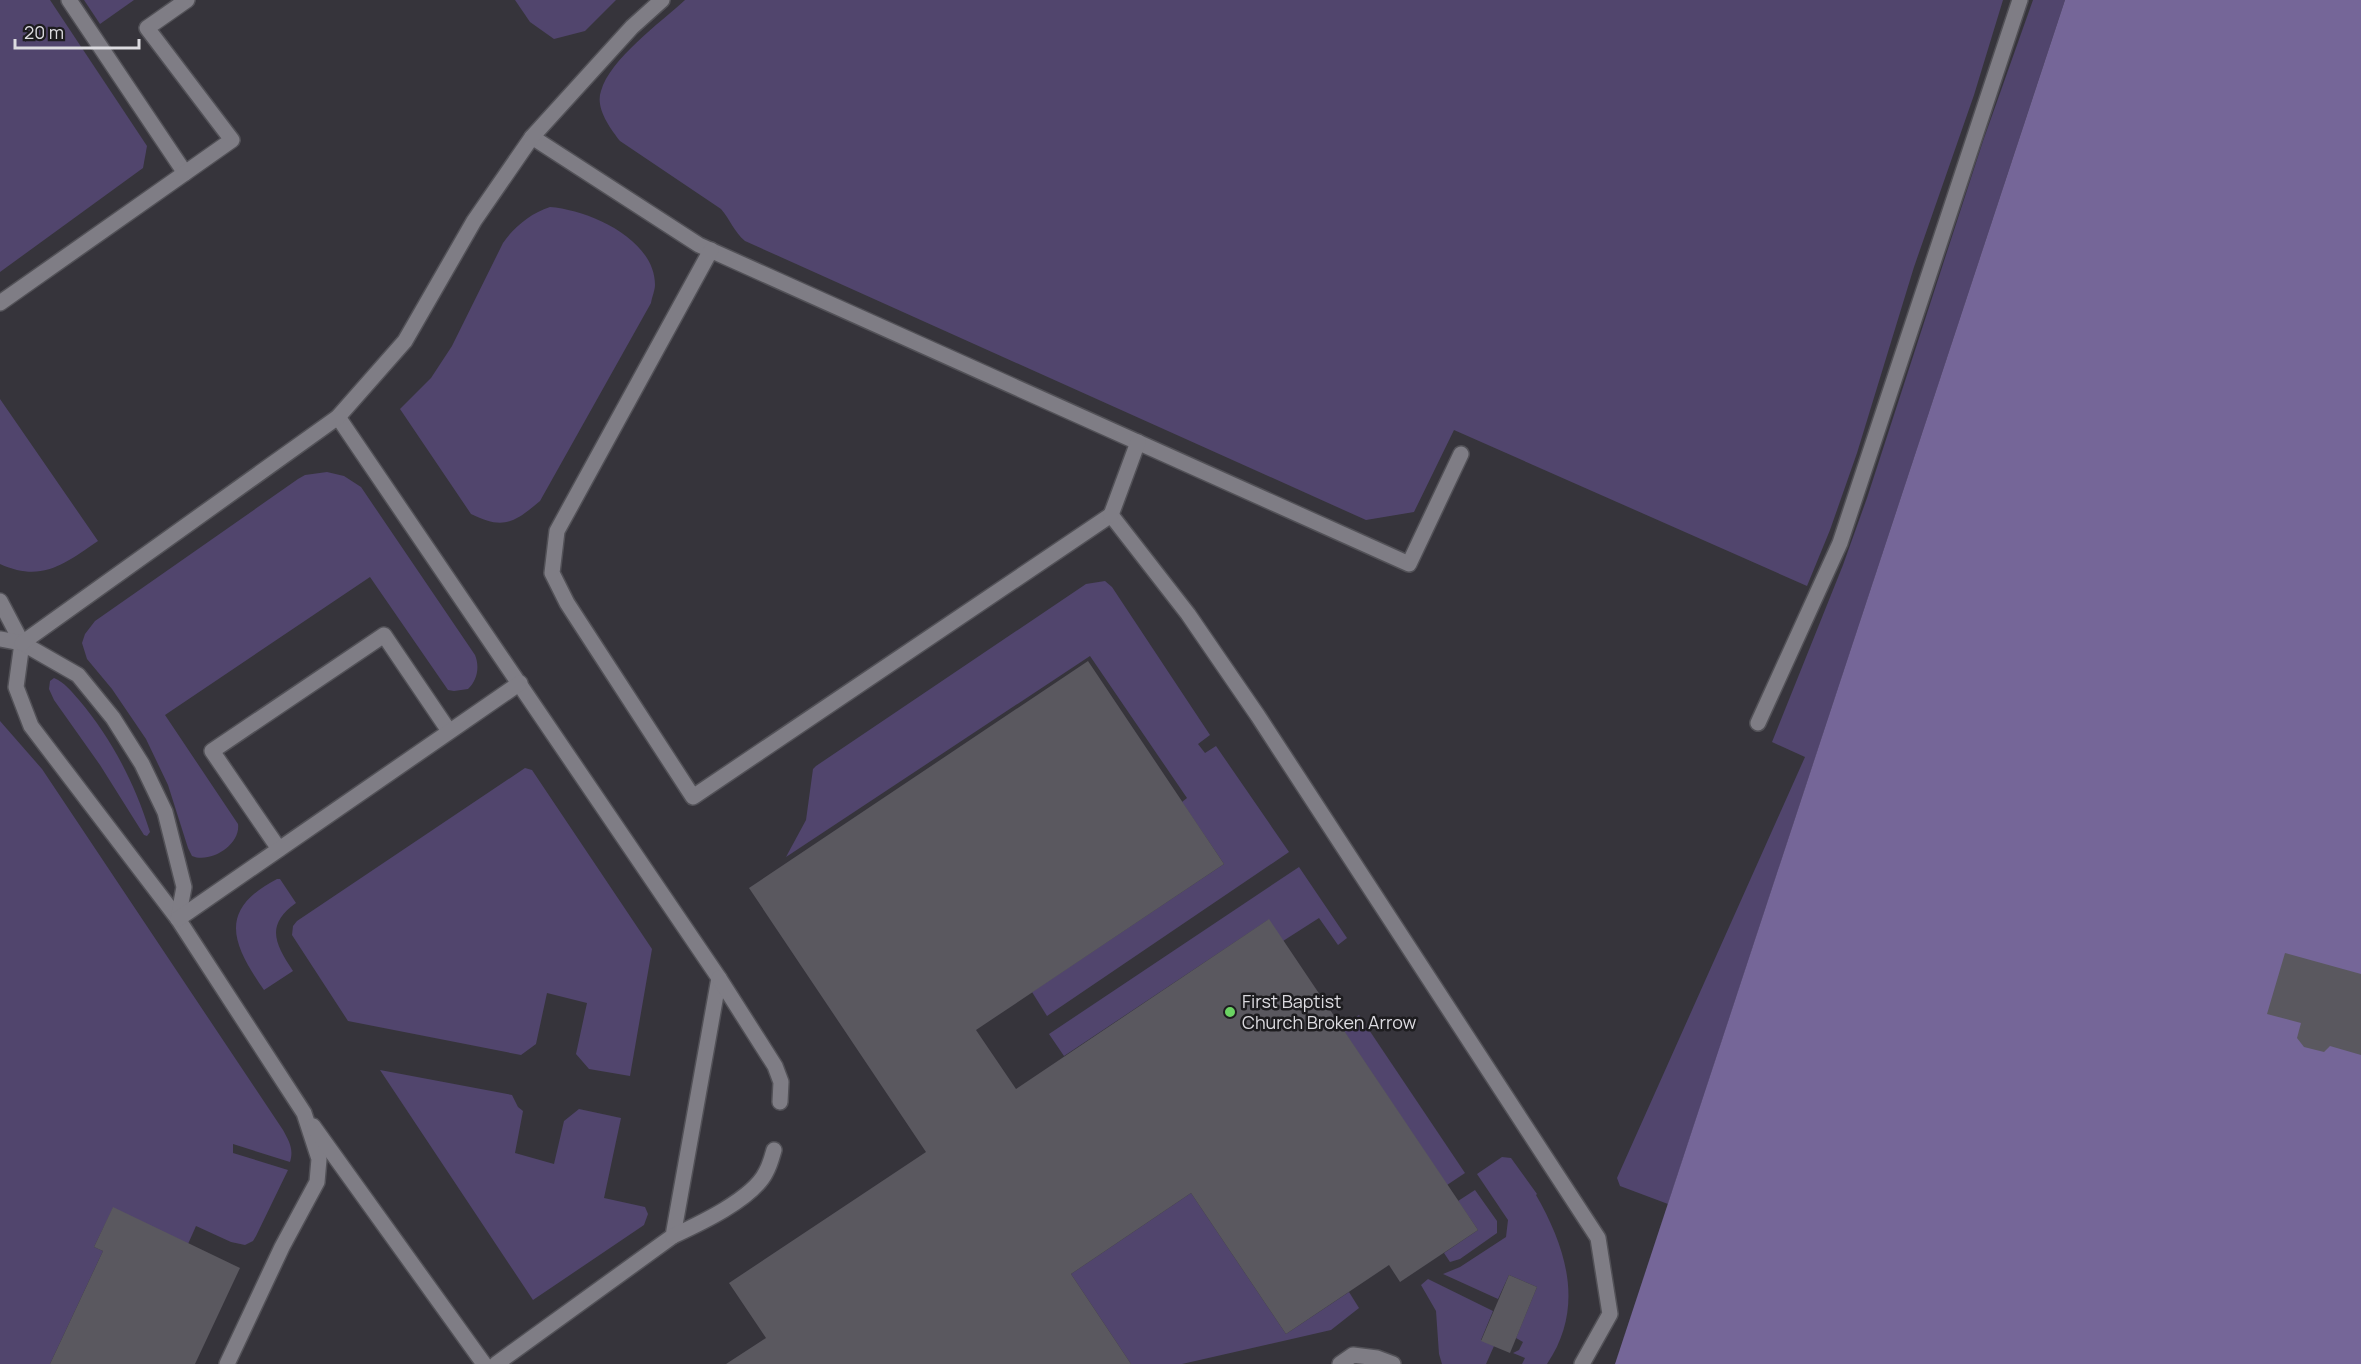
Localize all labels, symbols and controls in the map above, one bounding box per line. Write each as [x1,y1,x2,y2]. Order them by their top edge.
scale bar [15,12,140,50]
text: 20 m [24,20,64,44]
place label: First Baptist Church Broken Arrow [1242,989,1417,1034]
marker: First Baptist Church Broken Arrow [1223,1005,1237,1019]

